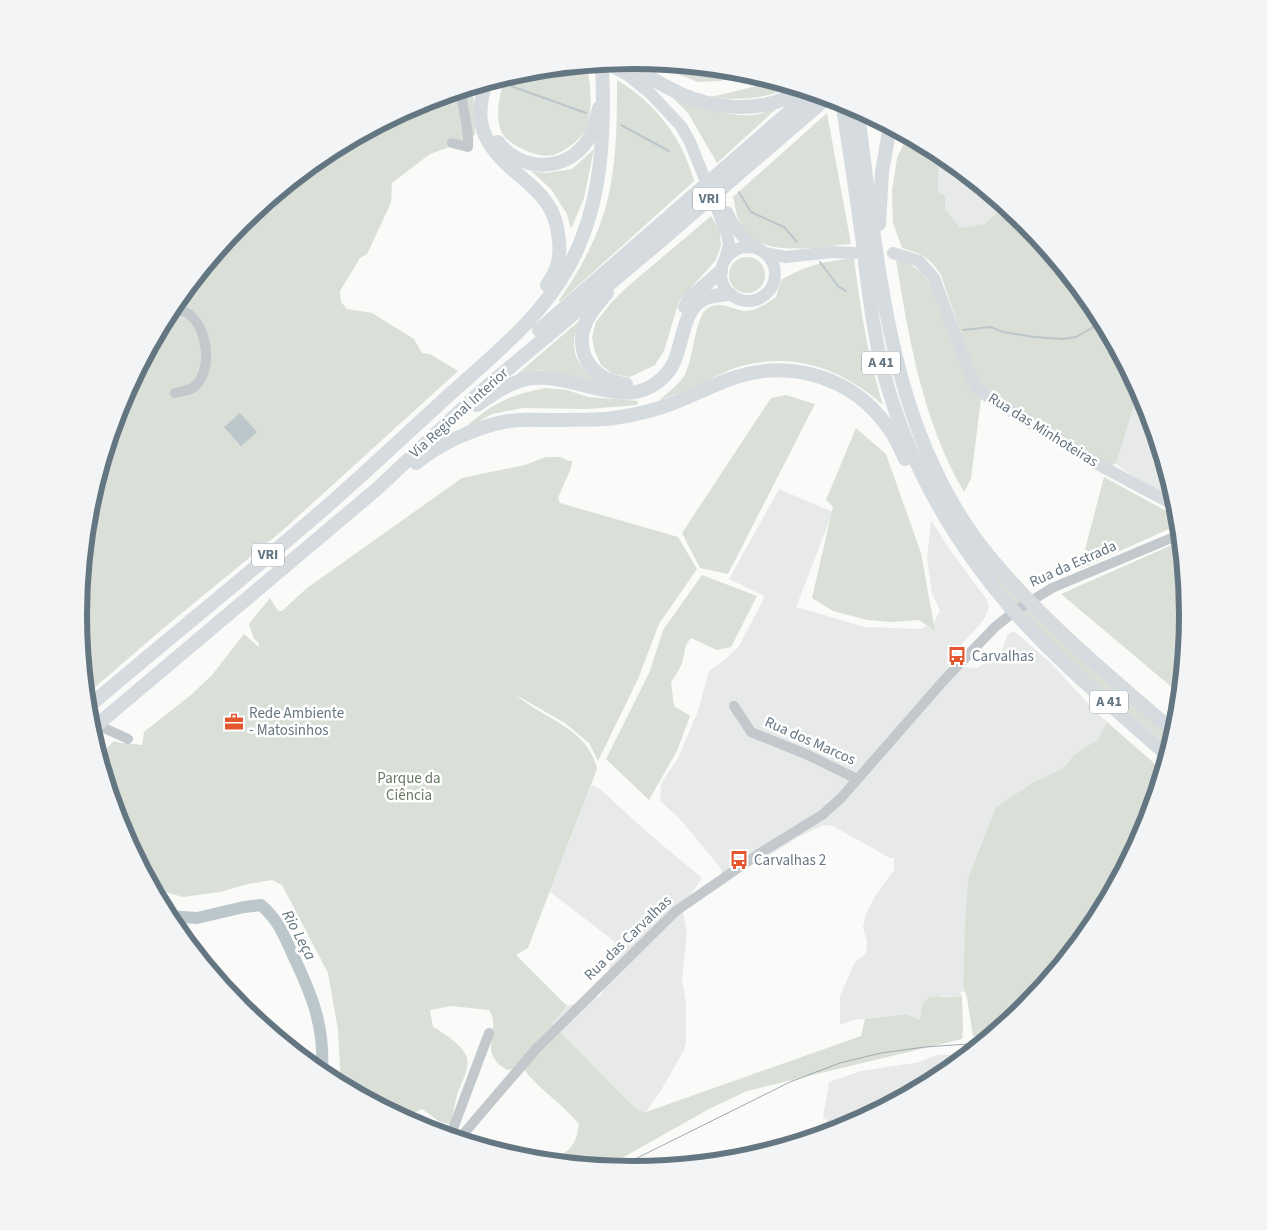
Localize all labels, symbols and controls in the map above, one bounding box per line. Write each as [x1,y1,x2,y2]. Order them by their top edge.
road number: VRI [693,188,725,210]
road number: A 41 [862,352,900,374]
street label: Via Regional Interior [405,362,514,463]
street label: Rua das Minhoteiras [984,388,1102,472]
street label: Rua da Estrada [1026,535,1120,593]
road number: VRI [252,544,284,566]
bus stop icon: Carvalhas [946,645,968,667]
place label: Carvalhas [972,646,1034,667]
road number: A 41 [1090,690,1128,714]
place label: Rede Ambiente - Matosinhos [249,703,344,741]
office icon: Rede Ambiente - Matosinhos [223,711,245,733]
street label: Rua dos Marcos [761,712,859,770]
park label: Parque da Ciência [377,768,441,806]
bus stop icon: Carvalhas 2 [728,849,750,871]
place label: Carvalhas 2 [754,850,826,871]
street label: Rua das Carvalhas [580,891,676,985]
water label: Rio Leça [277,906,322,965]

